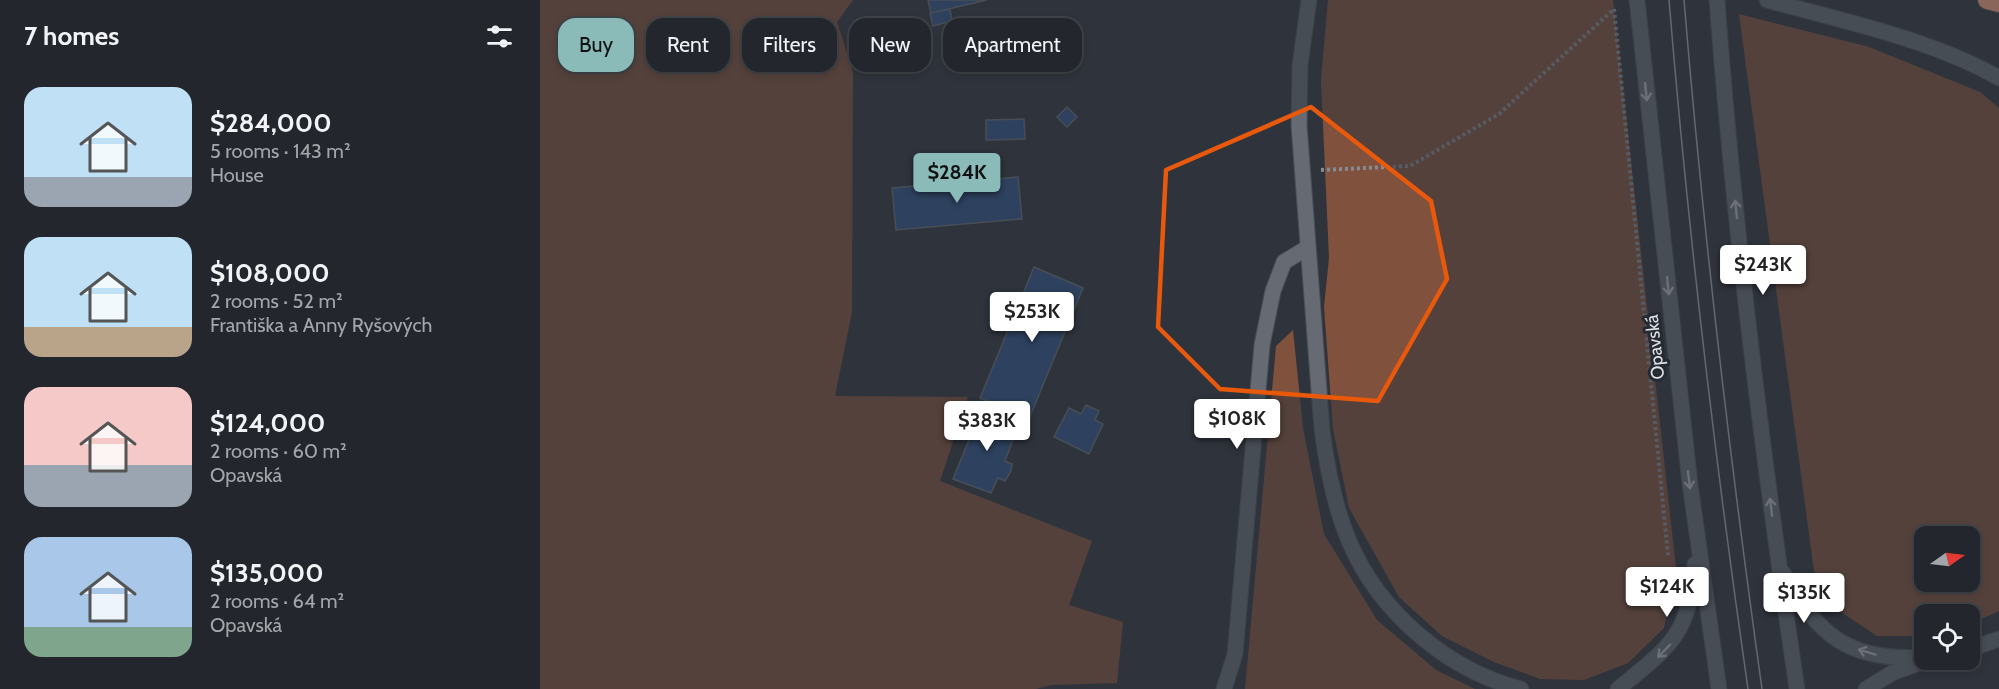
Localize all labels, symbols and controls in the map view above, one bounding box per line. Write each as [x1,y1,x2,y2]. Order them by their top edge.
chip: Buy [558,18,634,72]
chip: Rent [646,18,730,72]
chip: Filters [742,18,837,72]
chip: New [849,18,931,72]
chip: Apartment [943,18,1082,72]
text: 7 homes [24,20,119,52]
icon: filters [483,20,516,53]
one-way arrow [1641,82,1652,102]
text: $284,000 [210,107,332,139]
icon: home [72,111,144,183]
text: 5 rooms · 143 m² [210,139,351,163]
pin: $284K [915,153,999,204]
text: $284K [927,160,987,184]
text: House [210,163,264,187]
one-way arrow [1730,199,1741,219]
pin: $243K [1721,245,1805,296]
text: $243K [1734,252,1792,276]
text: $108,000 [210,257,330,289]
icon: home [72,261,144,333]
one-way arrow [1663,276,1674,295]
text: 2 rooms · 52 m² [210,289,343,313]
pin: $253K [990,292,1074,343]
text: $253K [1004,299,1060,323]
text: Františka a Anny Ryšových [210,313,432,337]
street label: Opavská [1641,313,1669,380]
pin: $108K [1195,399,1279,450]
pin: $383K [945,401,1029,452]
text: $108K [1208,406,1266,430]
text: $124,000 [210,407,325,439]
text: $383K [958,408,1016,432]
icon: home [72,411,144,483]
text: 2 rooms · 60 m² [210,439,347,463]
text: Opavská [210,463,282,487]
one-way arrow [1684,469,1695,489]
one-way arrow [1765,497,1776,517]
north arrow [1914,526,1980,592]
map controls [1914,526,1980,670]
text: $135,000 [210,557,324,589]
icon: home [72,561,144,633]
pin: $124K [1625,567,1709,618]
pin: $135K [1762,573,1846,624]
text: $124K [1640,574,1694,598]
text: $135K [1777,580,1831,604]
text: 2 rooms · 64 m² [210,589,344,613]
button: locate [1914,604,1980,670]
text: Opavská [210,613,282,637]
one-way arrow [1656,643,1671,658]
one-way arrow [1858,646,1877,657]

